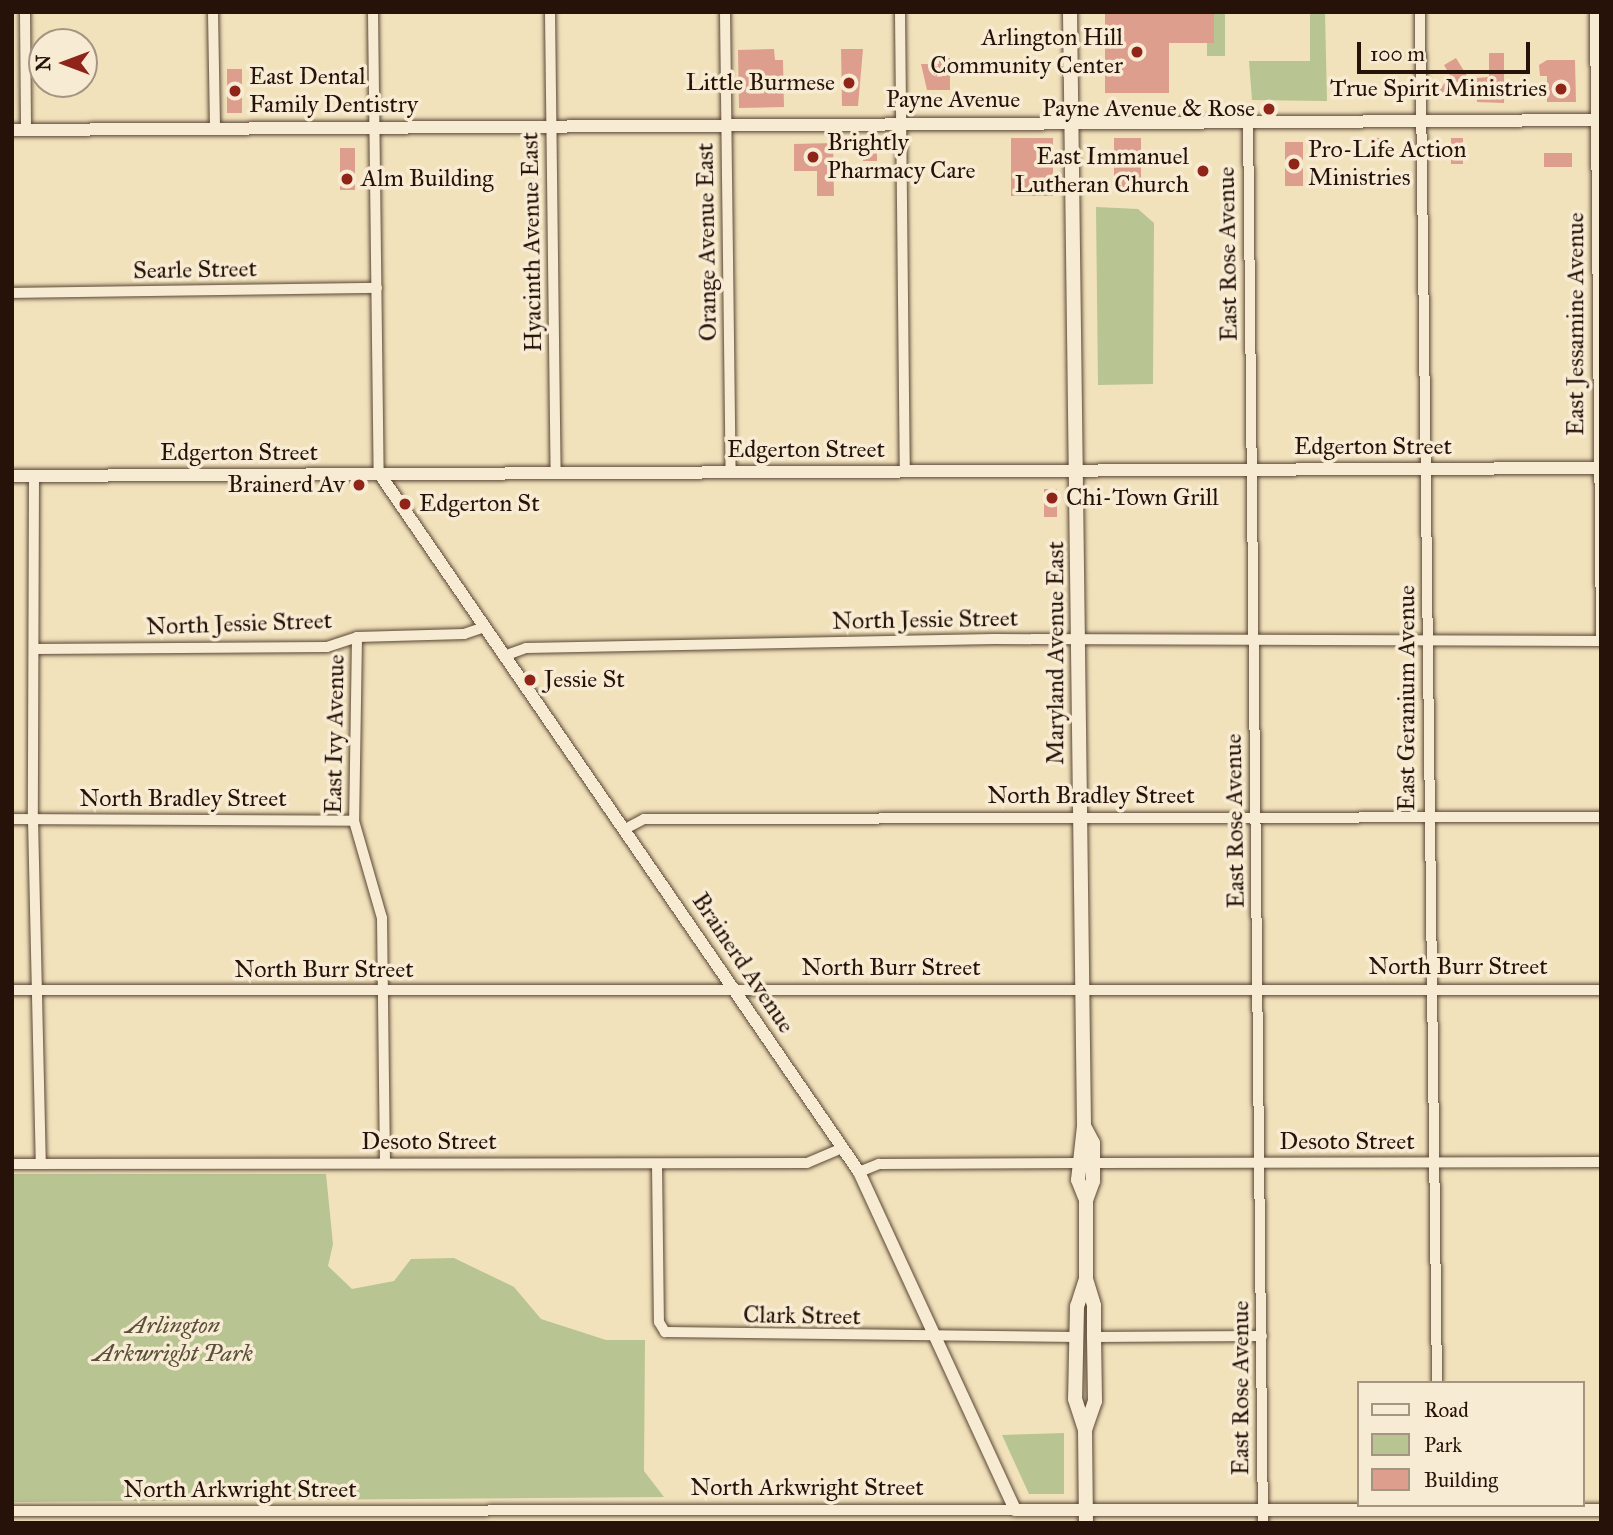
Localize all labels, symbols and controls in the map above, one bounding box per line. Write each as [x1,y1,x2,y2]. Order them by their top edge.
place label: Arlington Hill Community Center [930,24,1123,80]
north arrow [28,28,98,98]
scale bar [1361,28,1534,72]
text: 100 m [1370,41,1425,67]
marker: Arlington Hill Community Center [1129,44,1145,60]
text: N [32,55,55,71]
place label: East Dental Family Dentistry [249,63,418,119]
place label: Little Burmese [686,69,835,97]
marker: Little Burmese [841,75,857,91]
place label: True Spirit Ministries [1330,75,1547,103]
marker: True Spirit Ministries [1553,81,1569,97]
marker: East Dental Family Dentistry [227,83,243,99]
street label: Payne Avenue [886,86,1020,114]
place label: Payne Avenue & Rose [1042,95,1255,123]
marker: Payne Avenue & Rose [1261,101,1277,117]
place label: Brightly Pharmacy Care [827,129,975,185]
street label: Hyacinth Avenue East [516,132,548,352]
place label: Pro-Life Action Ministries [1308,136,1466,192]
street label: Orange Avenue East [691,142,723,342]
place label: East Immanuel Lutheran Church [1015,143,1189,199]
marker: Brightly Pharmacy Care [805,149,821,165]
marker: Pro-Life Action Ministries [1286,156,1302,172]
marker: East Immanuel Lutheran Church [1195,163,1211,179]
place label: Alm Building [361,165,493,193]
street label: East Rose Avenue [1212,166,1244,342]
marker: Alm Building [339,171,355,187]
street label: East Jessamine Avenue [1562,212,1590,436]
street label: Searle Street [133,255,257,285]
street label: Edgerton Street [1294,433,1452,461]
street label: Edgerton Street [727,436,885,464]
street label: Edgerton Street [160,439,318,467]
place label: Brainerd Av [228,471,345,499]
marker: Brainerd Av [351,477,367,493]
place label: Chi-Town Grill [1066,484,1219,512]
place label: Edgerton St [419,490,540,518]
marker: Chi-Town Grill [1044,490,1060,506]
marker: Edgerton St [397,496,413,512]
street label: Maryland Avenue East [1042,541,1070,765]
street label: East Geranium Avenue [1393,585,1421,811]
street label: North Jessie Street [832,604,1018,636]
street label: North Jessie Street [145,606,333,642]
street label: East Ivy Avenue [319,654,351,814]
place label: Jessie St [544,666,625,694]
marker: Jessie St [522,672,538,688]
street label: East Rose Avenue [1219,733,1251,909]
street label: North Bradley Street [987,782,1195,810]
street label: North Bradley Street [79,785,287,813]
street label: Brainerd Avenue [686,888,800,1038]
street label: North Burr Street [1368,953,1548,981]
street label: North Burr Street [801,954,981,982]
street label: North Burr Street [234,956,414,984]
street label: Desoto Street [361,1128,497,1156]
street label: Desoto Street [1279,1128,1415,1156]
street label: Clark Street [743,1301,861,1331]
street label: East Rose Avenue [1227,1301,1255,1475]
park label: Arlington Arkwright Park [93,1312,253,1368]
legend [1358,1381,1585,1507]
text: Road [1424,1397,1469,1423]
text: Park [1424,1432,1462,1458]
text: Building [1424,1467,1498,1493]
street label: North Arkwright Street [690,1474,924,1502]
street label: North Arkwright Street [123,1476,357,1504]

